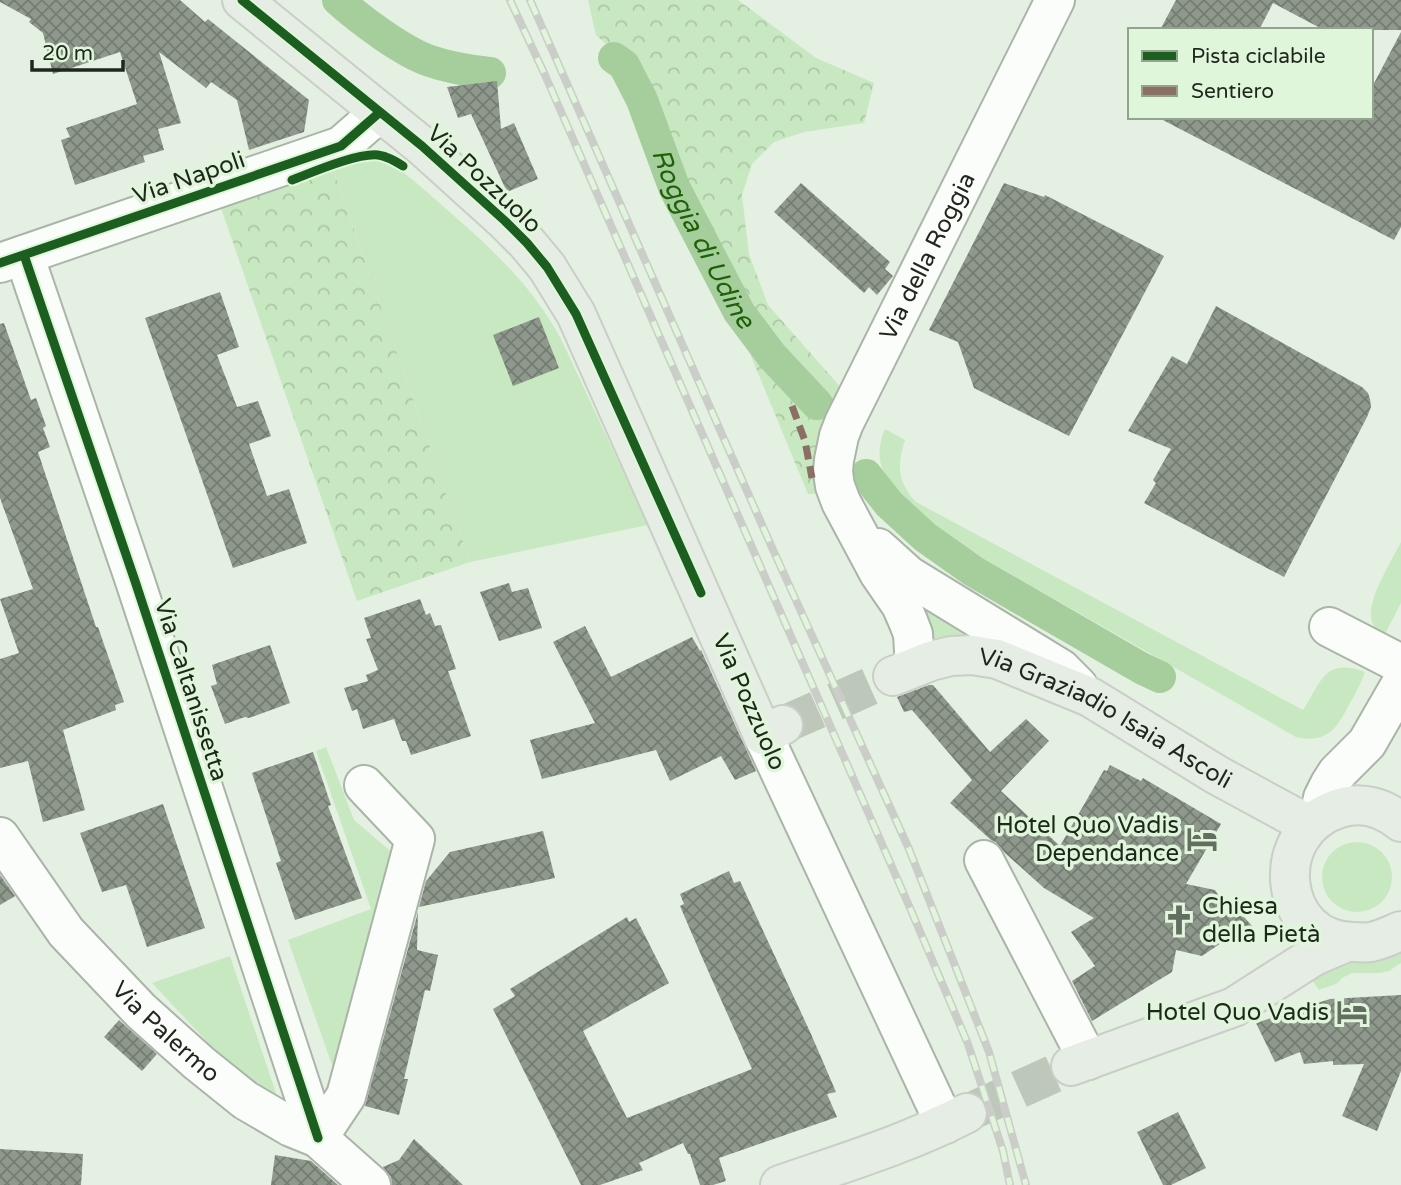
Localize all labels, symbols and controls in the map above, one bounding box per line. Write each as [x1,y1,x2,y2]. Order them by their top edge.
scale bar [32,28,122,72]
legend [1128,28,1373,119]
text: 20 m [42,41,93,66]
text: Pista ciclabile [1191,44,1326,69]
text: Sentiero [1191,79,1274,104]
street label: Via Pozzuolo [421,119,547,239]
water label: Roggia di Udine [646,144,762,336]
street label: Via Napoli [129,145,249,211]
street label: Via della Roggia [873,167,981,345]
street label: Via Caltanissetta [148,595,234,785]
street label: Via Pozzuolo [706,629,792,775]
street label: Via Graziadio Isaia Ascoli [977,642,1237,795]
place label: Hotel Quo Vadis Dependance [996,811,1179,868]
hotel icon: Hotel Quo Vadis Dependance [1185,822,1219,856]
place label: Chiesa della Pietà [1202,892,1321,949]
church icon: Chiesa della Pietà [1162,903,1196,937]
street label: Via Palermo [106,975,226,1089]
hotel icon: Hotel Quo Vadis [1335,995,1369,1029]
place label: Hotel Quo Vadis [1146,998,1329,1027]

